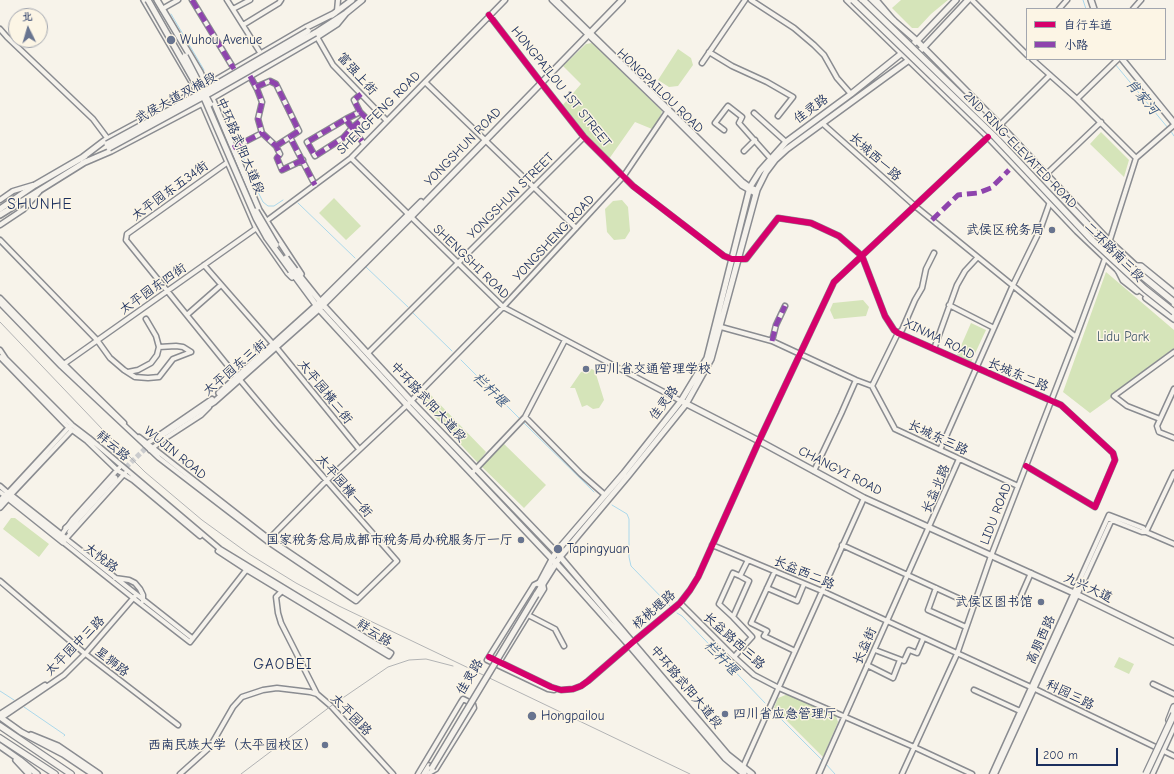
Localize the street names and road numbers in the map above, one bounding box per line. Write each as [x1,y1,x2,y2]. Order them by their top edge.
street label: HONGPAILOU 1ST STREET [508,24,614,150]
street label: HONGPAILOU ROAD [613,46,707,136]
street label: 富强上街 [334,49,380,99]
street label: SHENGFENG ROAD [334,68,424,158]
street label: 武侯大道双楠段 [132,69,220,127]
street label: 2ND RING ELEVATED ROAD [960,88,1080,212]
street label: 佳灵路 [791,91,831,127]
street label: 中环路武阳大道段 [213,95,267,197]
street label: YONGSHUN ROAD [421,104,505,190]
street label: 长城西一路 [846,129,904,185]
street label: YONGSHUN STREET [464,149,558,243]
street label: 太平园东五34街 [129,158,211,224]
street label: YONGSHENG ROAD [510,192,598,284]
street label: 二环路南三段 [1081,219,1147,285]
street label: SHENGSHI ROAD [430,222,512,302]
street label: 太平园东四街 [117,260,189,318]
street label: XINMA ROAD [901,315,977,363]
street label: 太平园东三街 [200,337,270,399]
street label: 长城东二路 [985,355,1051,395]
street label: 太平园横二街 [294,357,356,427]
street label: 中环路武阳大道段 [387,359,469,445]
street label: 佳灵路 [646,383,682,423]
street label: 长城东三路 [905,417,971,459]
street label: WUJIN ROAD [141,423,209,483]
street label: 祥云路 [93,427,133,465]
street label: CHANGYI ROAD [796,443,884,499]
street label: 太平园横一街 [313,451,375,521]
street label: 长益北路 [919,462,953,516]
street label: LIDU ROAD [977,481,1015,547]
street label: 大悦路 [81,540,121,576]
street label: 长益西二路 [771,553,837,593]
street label: 九兴大道 [1061,570,1115,606]
street label: 核桃堰路 [629,587,679,633]
street label: 长益路西三路 [700,609,768,673]
street label: 太平园中三路 [42,613,108,679]
street label: 高朋西路 [1023,613,1059,667]
street label: 祥云路 [353,616,395,650]
street label: 长益街 [850,625,880,667]
street label: 中环路武阳大道段 [647,642,725,732]
street label: 星狮路 [92,644,132,680]
street label: 佳灵路 [453,656,487,698]
street label: 科园三路 [1043,677,1097,713]
street label: 太平园路 [327,691,375,739]

